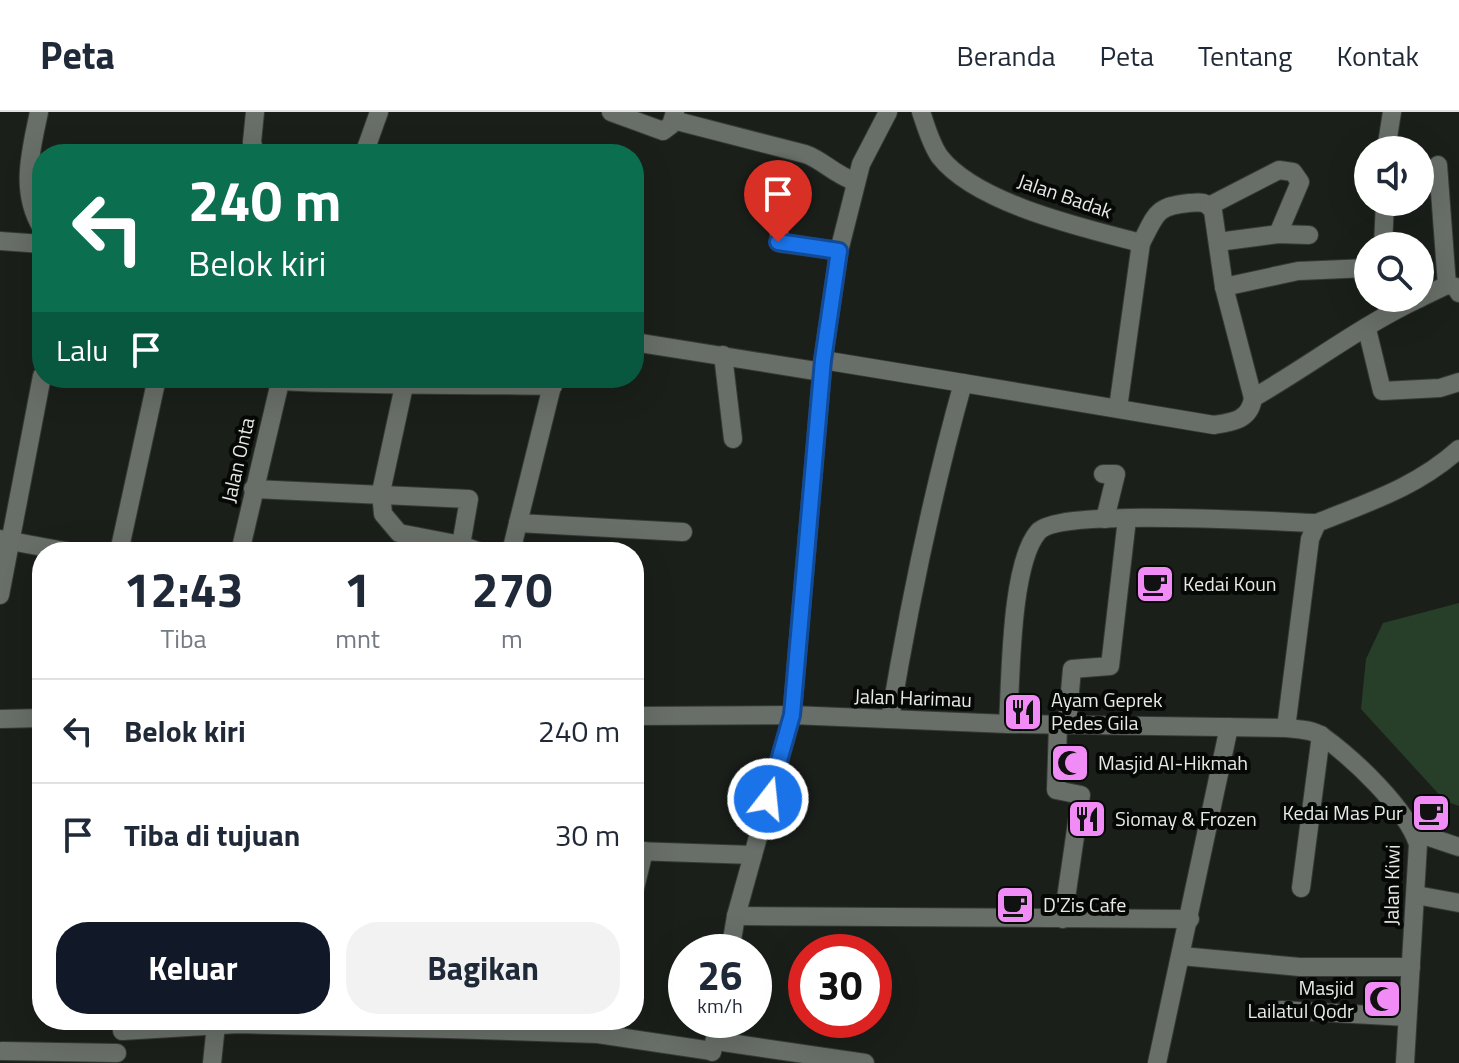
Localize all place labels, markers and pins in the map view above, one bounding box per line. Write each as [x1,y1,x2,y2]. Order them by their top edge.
pin [744,160,812,242]
cafe icon: Kedai Koun [1134,563,1176,605]
place label: Kedai Koun [1183,568,1277,599]
place label: Ayam Geprek Pedes Gila [1051,684,1163,738]
restaurant icon: Ayam Geprek Pedes Gila [1002,691,1044,733]
mosque icon: Masjid Al-Hikmah [1049,742,1091,784]
place label: Masjid Al-Hikmah [1098,747,1248,778]
cafe icon: Kedai Mas Pur [1410,792,1452,834]
place label: Kedai Mas Pur [1283,797,1403,828]
restaurant icon: Siomay & Frozen [1066,798,1108,840]
place label: Siomay & Frozen [1115,803,1257,834]
cafe icon: D'Zis Cafe [994,884,1036,926]
place label: D'Zis Cafe [1043,889,1126,920]
place label: Masjid Lailatul Qodr [1247,972,1354,1026]
mosque icon: Masjid Lailatul Qodr [1361,978,1403,1020]

